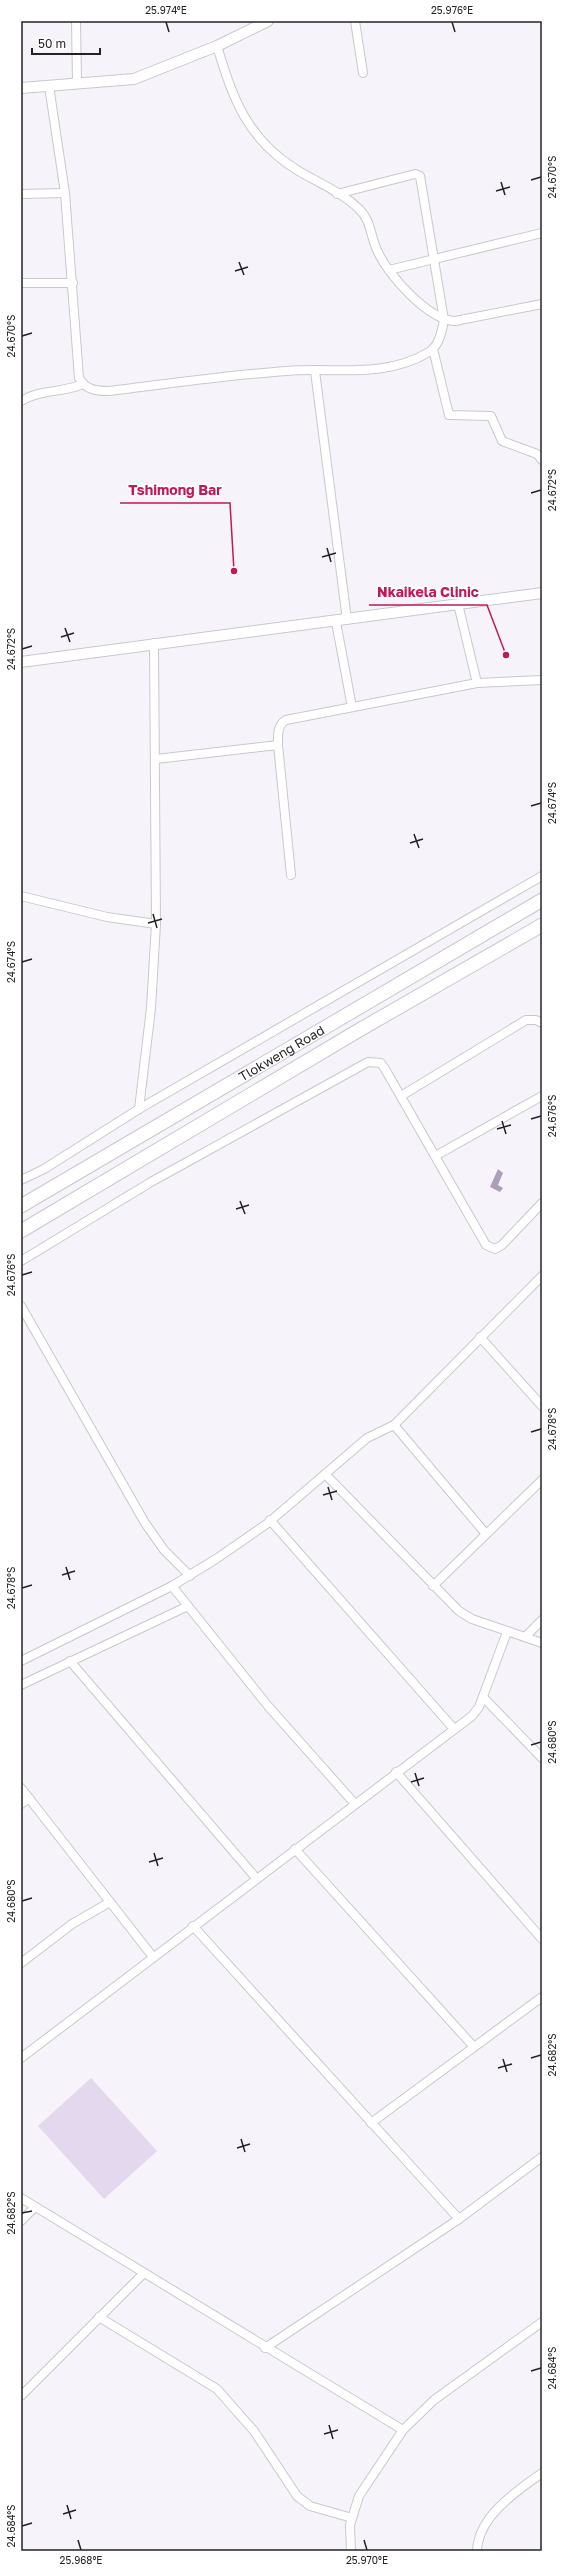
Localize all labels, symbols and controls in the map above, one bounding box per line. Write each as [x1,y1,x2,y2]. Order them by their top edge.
text: 25.974°E [145,4,187,16]
text: 25.976°E [431,4,473,16]
scale bar [32,30,100,56]
text: 50 m [38,36,66,51]
text: 24.670°S [546,156,558,198]
text: 24.670°S [5,315,17,357]
text: 24.672°S [546,469,558,511]
callout: Tshimong Bar [120,477,230,503]
text: Tshimong Bar [128,481,222,498]
callout: Nkaikela Clinic [369,579,487,605]
text: Nkaikela Clinic [377,583,479,600]
text: 24.672°S [5,628,17,670]
text: 24.674°S [546,782,558,824]
text: 24.674°S [5,941,17,983]
street label: Tlokweng Road [236,1022,327,1084]
text: 24.676°S [546,1095,558,1137]
text: 24.676°S [5,1254,17,1296]
text: 24.678°S [546,1408,558,1450]
text: 24.678°S [5,1567,17,1609]
text: 24.680°S [546,1720,558,1764]
text: 24.680°S [5,1879,17,1923]
text: 24.682°S [546,2033,558,2077]
text: 24.682°S [5,2191,17,2235]
text: 24.684°S [546,2347,558,2389]
text: 24.684°S [5,2505,17,2547]
text: 25.968°E [60,2554,102,2566]
text: 25.970°E [346,2554,388,2566]

